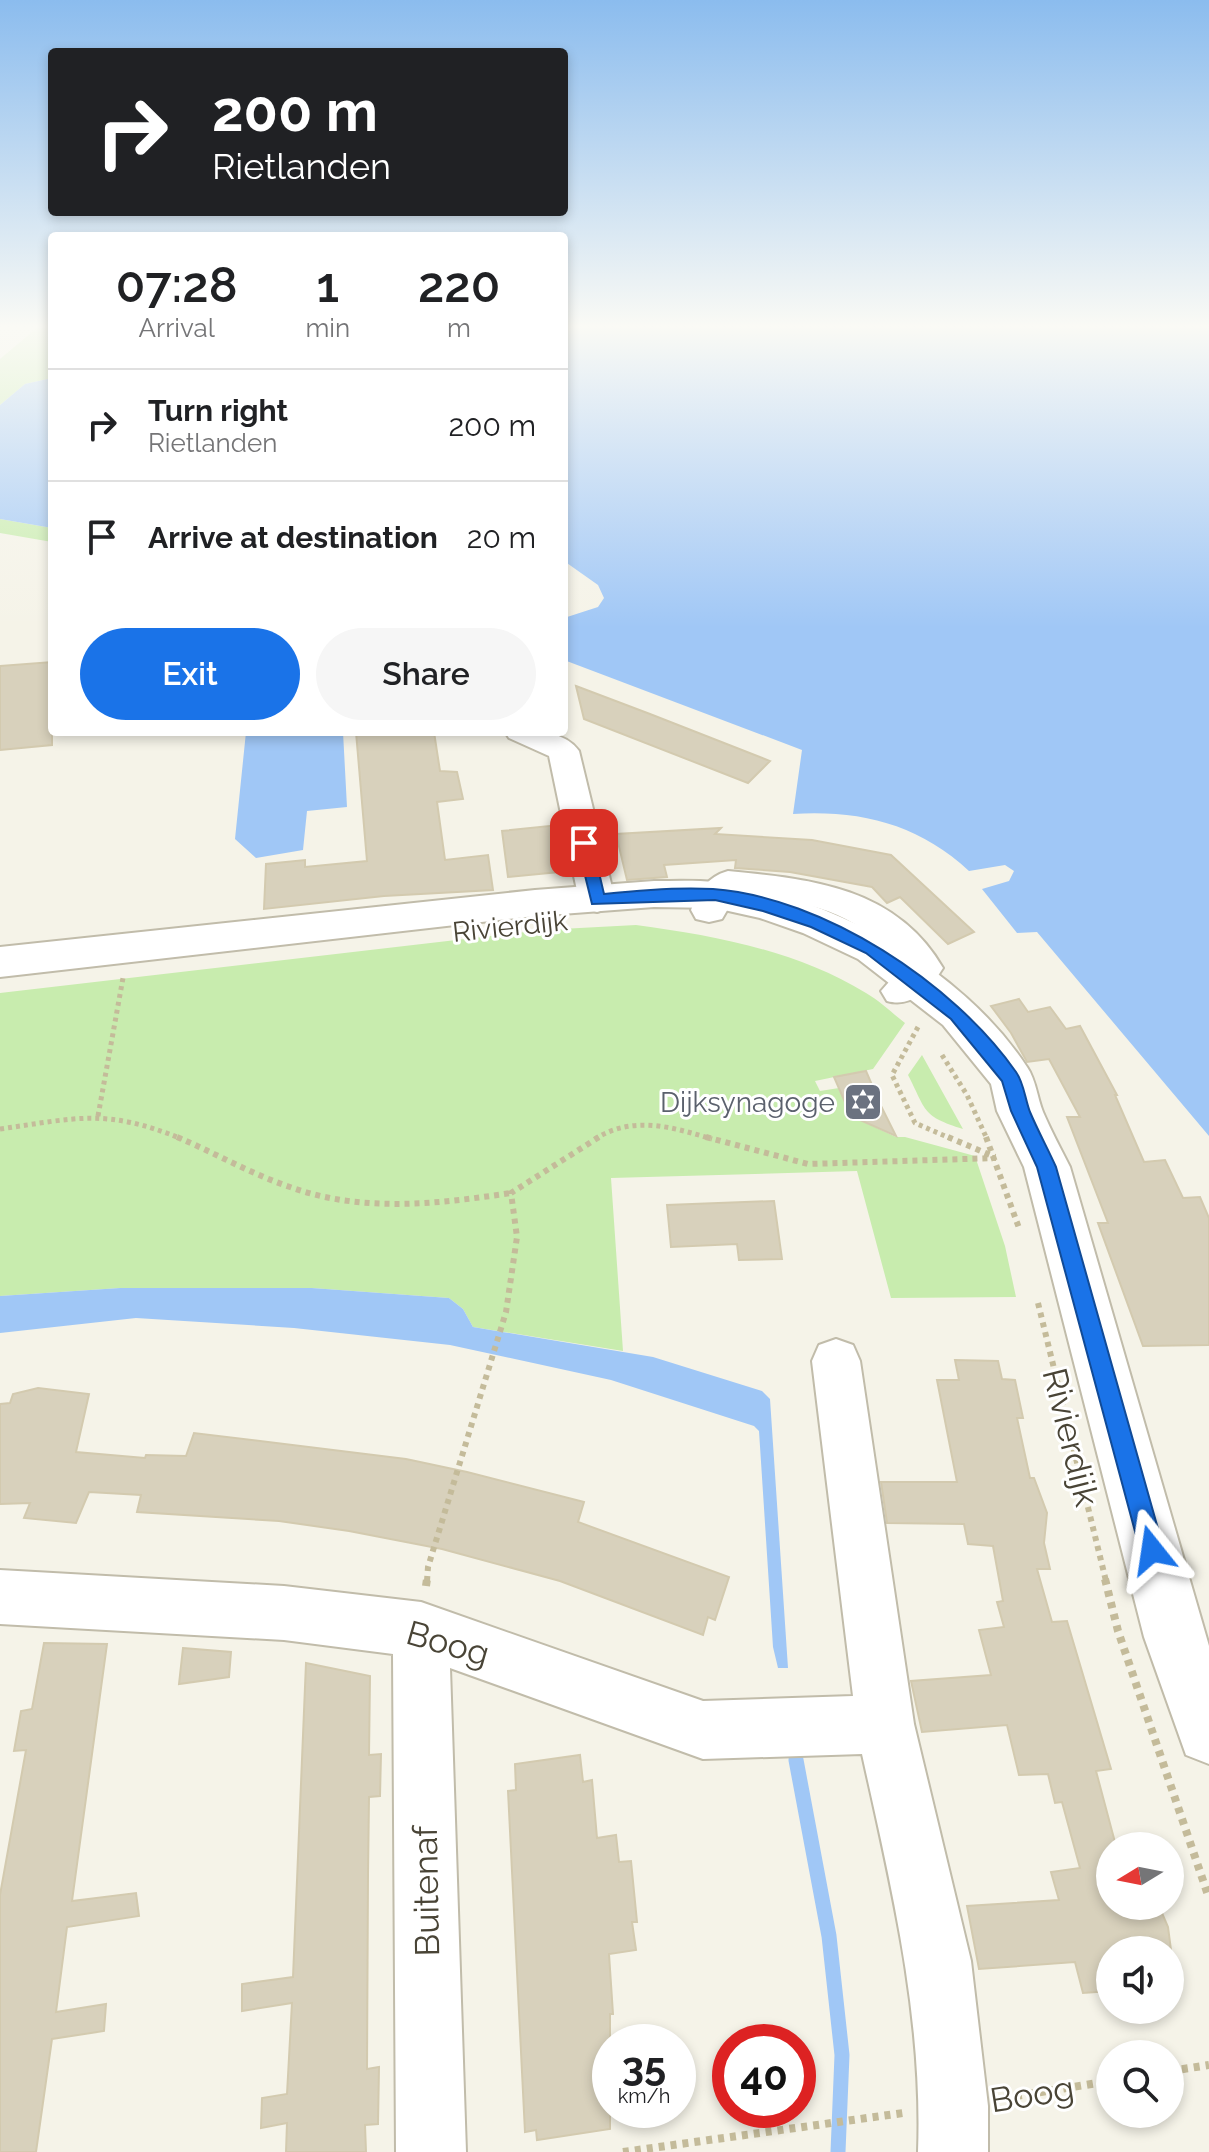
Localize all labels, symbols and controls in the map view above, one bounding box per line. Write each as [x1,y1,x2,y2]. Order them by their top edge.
text: 200 m [212,78,378,144]
icon: right [80,80,184,184]
text: Rietlanden [212,145,391,187]
text: 07:28 [116,257,238,313]
text: 1 [316,257,339,313]
text: 220 [418,257,500,313]
text: Arrival [139,313,215,343]
text: min [305,313,350,343]
text: m [447,313,471,343]
text: Turn right [148,393,288,428]
icon: right [80,403,124,447]
text: 200 m [448,408,536,443]
text: Rietlanden [148,428,277,458]
icon: arrive [80,515,124,559]
text: Arrive at destination [148,520,438,555]
text: 20 m [467,520,536,555]
button: Exit [80,628,300,720]
button: Share [316,628,536,720]
pin [550,809,618,877]
icon: arrive [562,821,606,865]
street label: Rivierdijk [451,904,570,949]
synagogue icon: Dijksynagoge [842,1081,884,1123]
place label: Dijksynagoge [660,1086,835,1119]
street label: Rivierdijk [1035,1364,1107,1510]
position arrow [1110,1508,1194,1592]
street label: Boog [402,1612,494,1674]
street label: Buitenaf [405,1824,447,1957]
north arrow [1096,1832,1184,1920]
map controls [1096,1832,1184,2128]
button: sound [1096,1936,1184,2024]
speed limit sign: 40 [712,2024,816,2128]
button: search [1096,2040,1184,2128]
text: 35 [622,2042,666,2089]
street label: Boog [987,2068,1077,2120]
text: km/h [618,2084,670,2108]

